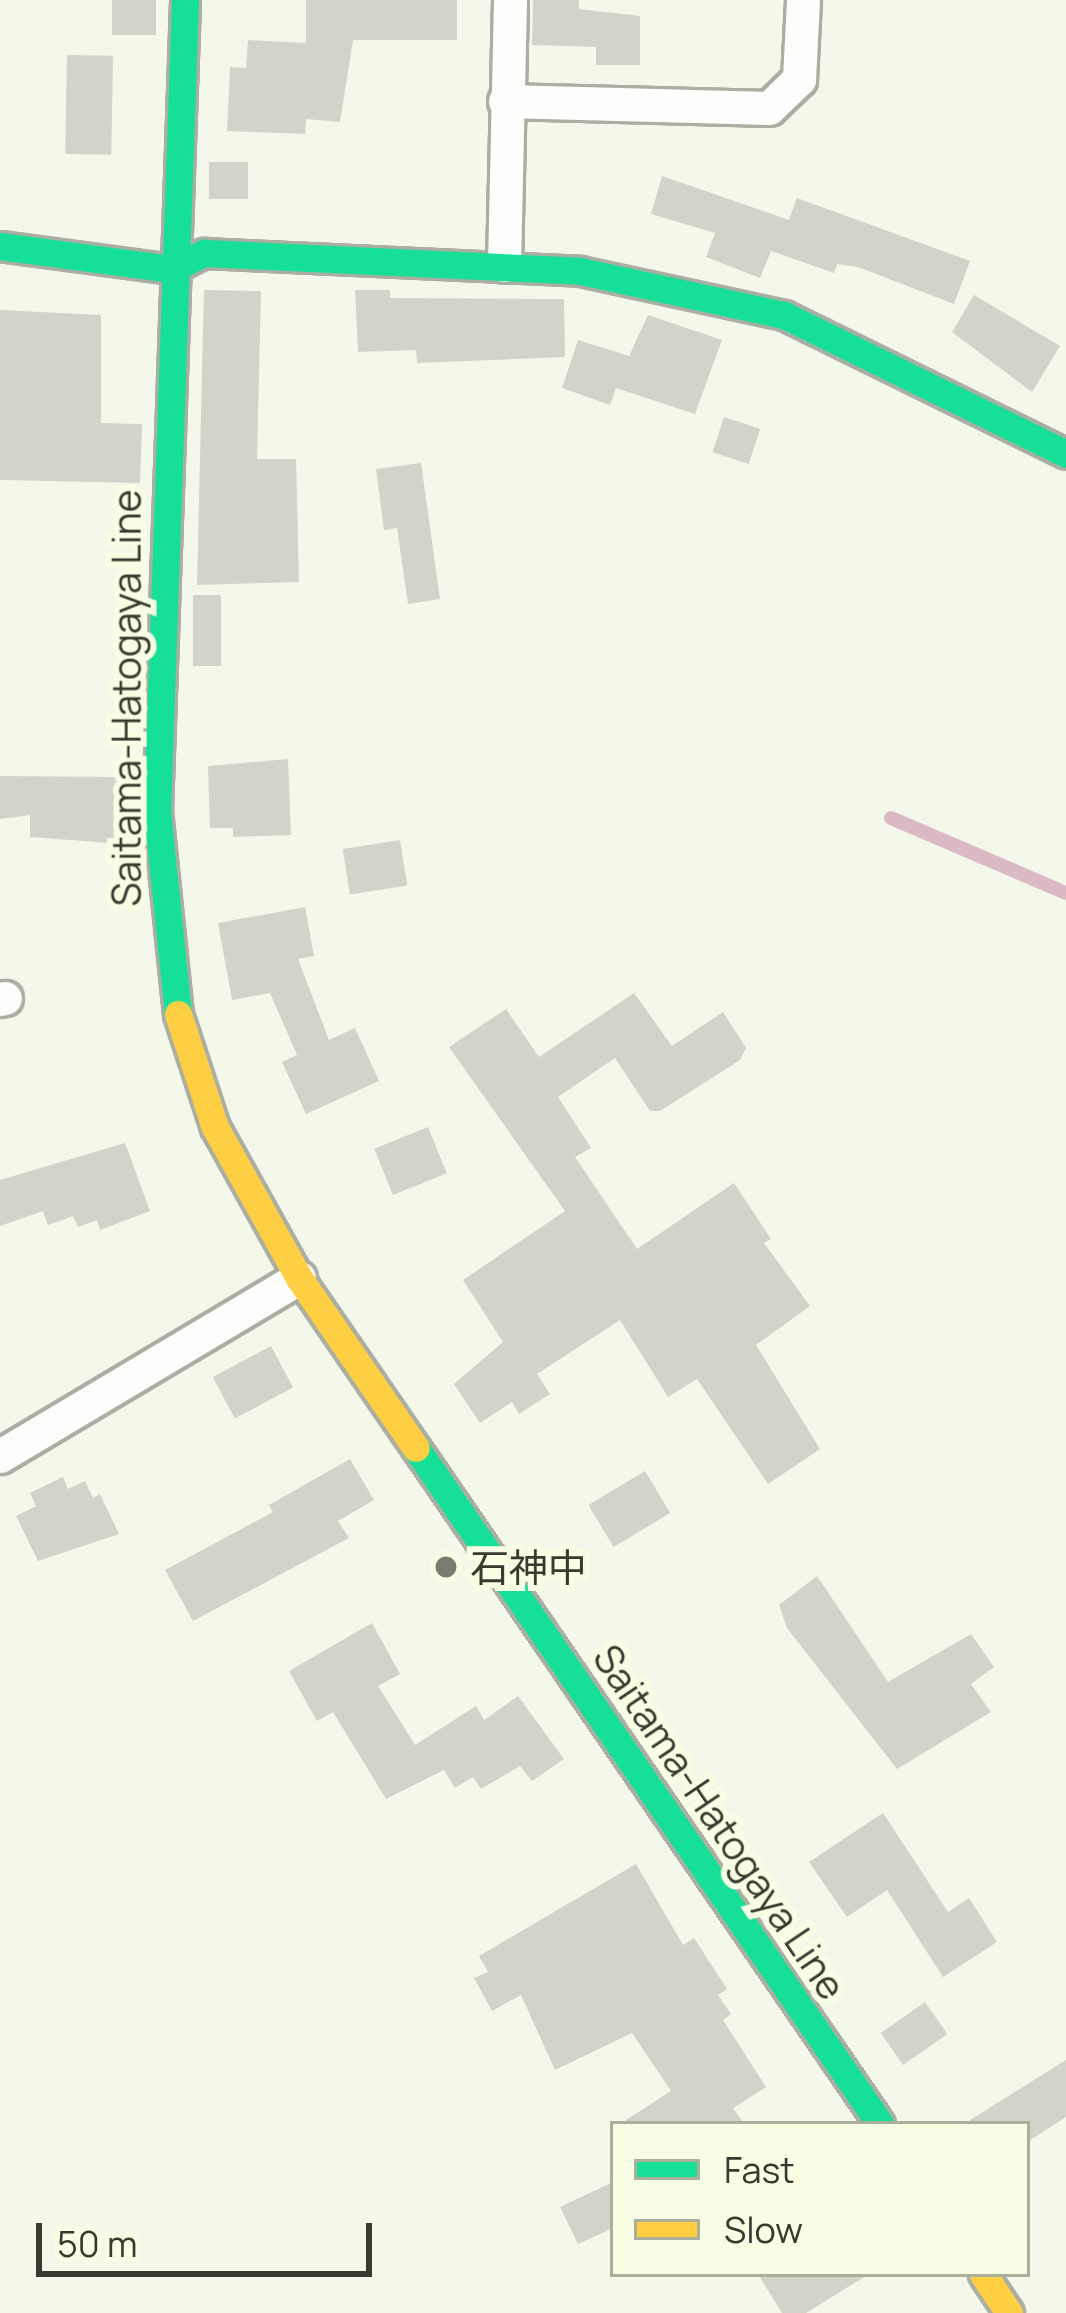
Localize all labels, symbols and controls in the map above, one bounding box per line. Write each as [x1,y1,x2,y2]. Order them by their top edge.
street label: Saitama-Hatogaya Line [103,489,149,907]
place label: 石神中 [470,1544,587,1590]
marker: 石神中 [433,1554,459,1580]
street label: Saitama-Hatogaya Line [584,1636,856,2008]
legend [610,2121,1030,2277]
text: Fast [724,2145,795,2194]
scale bar [42,2199,378,2273]
text: Slow [724,2205,803,2254]
text: 50 m [57,2219,137,2268]

